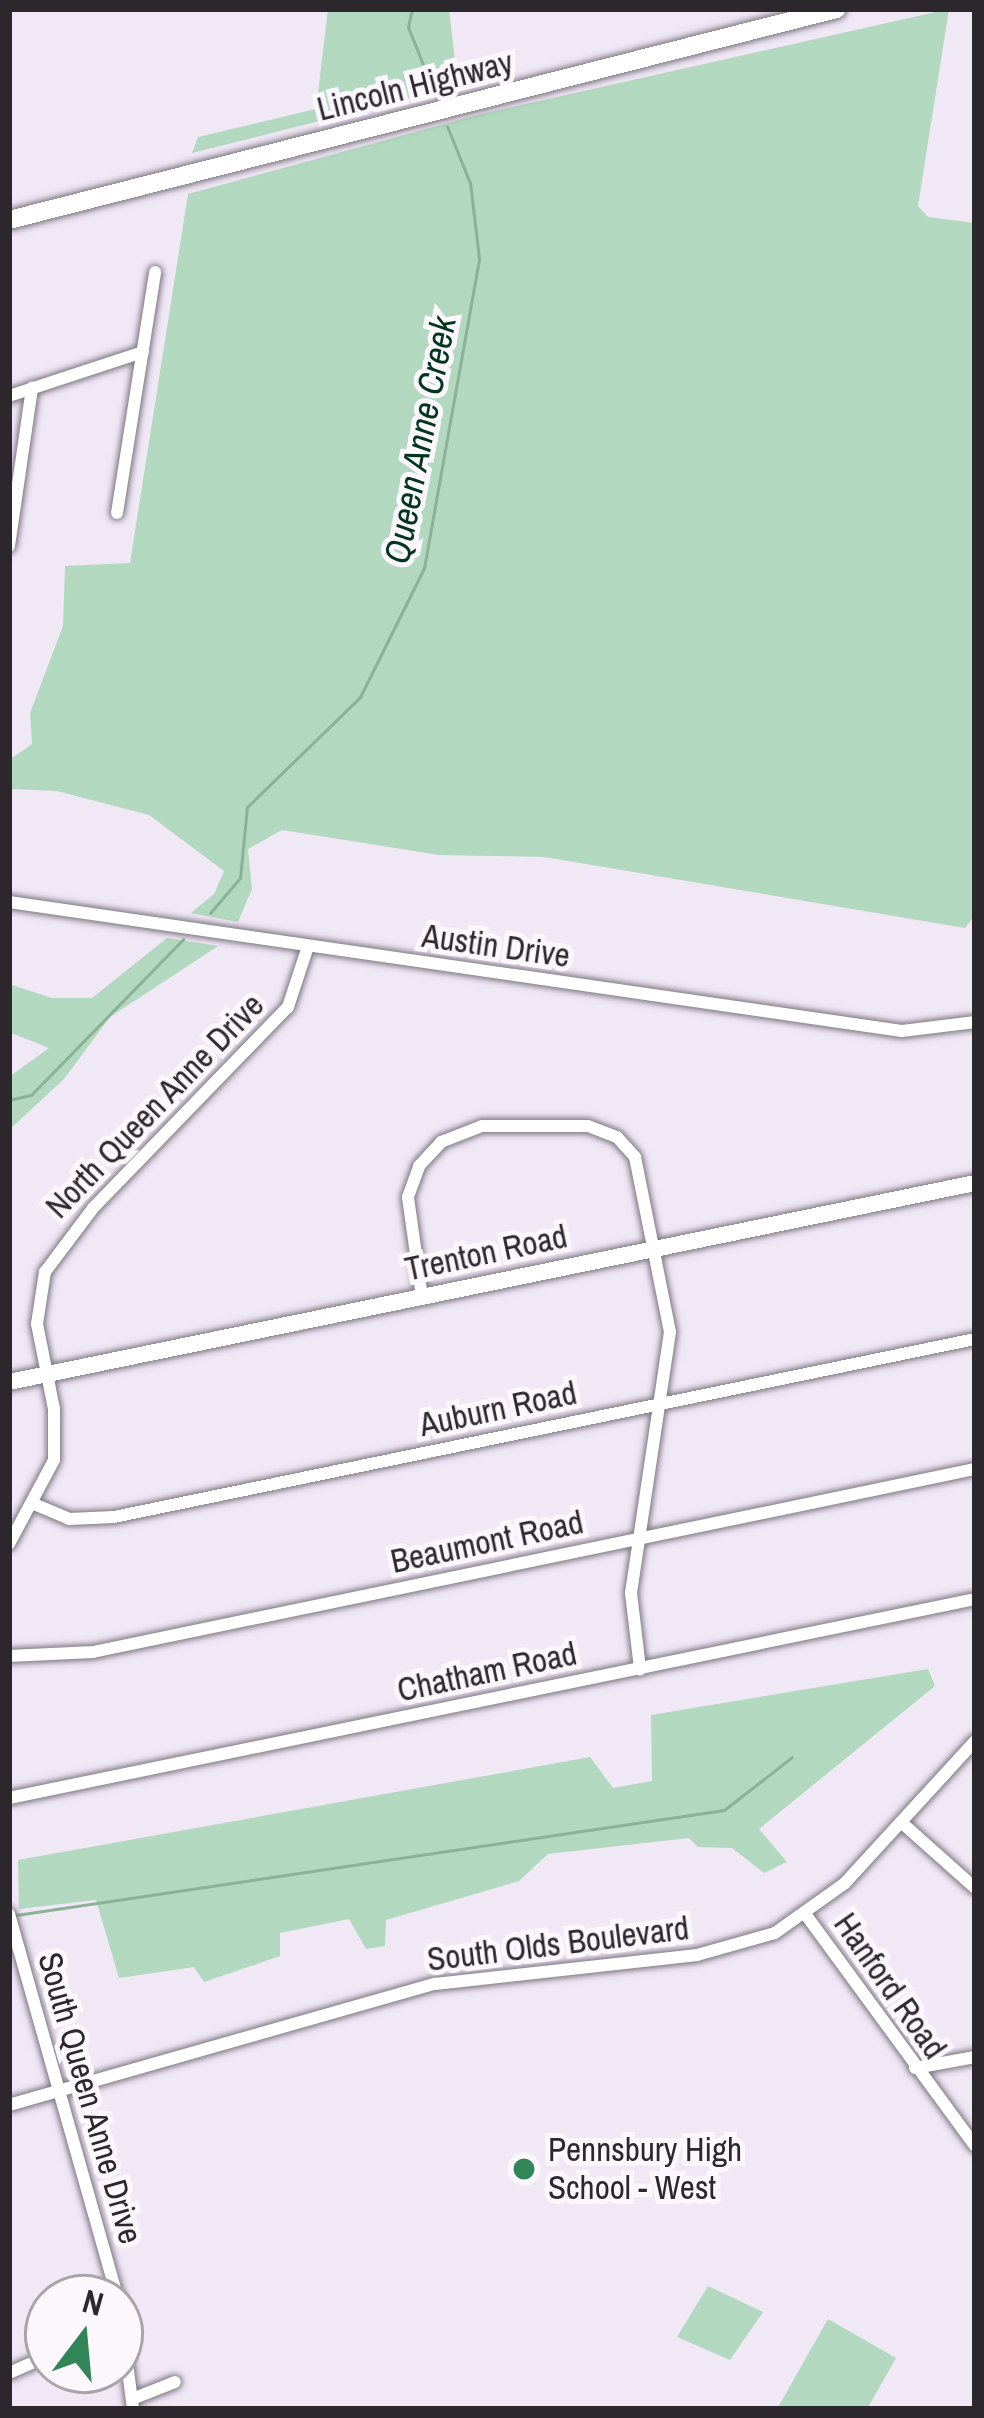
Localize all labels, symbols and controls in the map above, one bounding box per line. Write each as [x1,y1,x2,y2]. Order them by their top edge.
street label: Lincoln Highway [313,43,517,129]
water label: Queen Anne Creek [375,312,465,568]
street label: Austin Drive [420,916,572,976]
street label: North Queen Anne Drive [37,985,273,1227]
street label: Trenton Road [401,1217,571,1289]
street label: Auburn Road [416,1373,580,1445]
street label: Beaumont Road [387,1502,587,1582]
street label: Chatham Road [394,1634,580,1710]
street label: Hanford Road [825,1906,955,2066]
street label: South Olds Boulevard [425,1908,691,1980]
street label: South Queen Anne Drive [29,1947,151,2249]
place label: Pennsbury High School - West [548,2130,742,2208]
marker: Pennsbury High School - West [511,2156,537,2182]
north arrow [24,2274,144,2394]
text: N [78,2278,109,2326]

